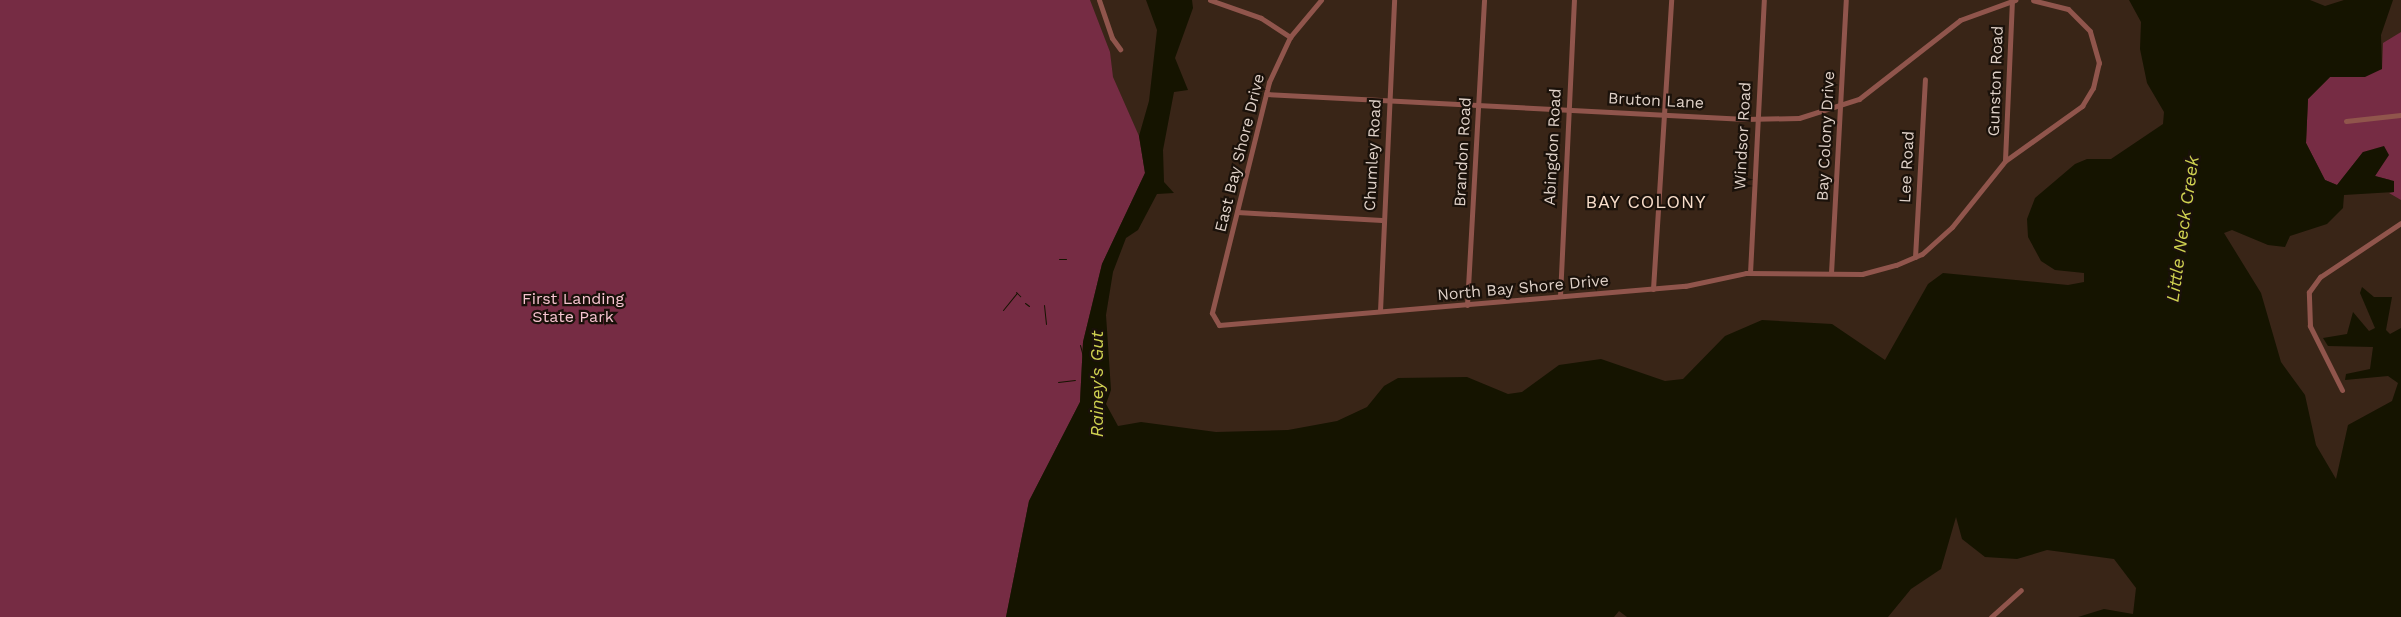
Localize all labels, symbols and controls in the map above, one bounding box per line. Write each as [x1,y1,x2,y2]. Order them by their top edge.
street label: Gunston Road [1984,25,2008,137]
street label: Bay Colony Drive [1813,70,1839,202]
street label: East Bay Shore Drive [1211,72,1269,234]
street label: Windsor Road [1731,81,1755,191]
street label: Abingdon Road [1540,88,1566,206]
street label: Bruton Lane [1607,89,1705,113]
street label: Brandon Road [1451,97,1475,207]
street label: Chumley Road [1360,98,1386,212]
street label: Lee Road [1896,130,1918,204]
water label: Little Neck Creek [2162,154,2204,304]
district label: BAY COLONY [1584,191,1708,213]
street label: North Bay Shore Drive [1436,271,1610,305]
park label: First Landing State Park [522,289,624,327]
water label: Rainey's Gut [1086,331,1108,437]

